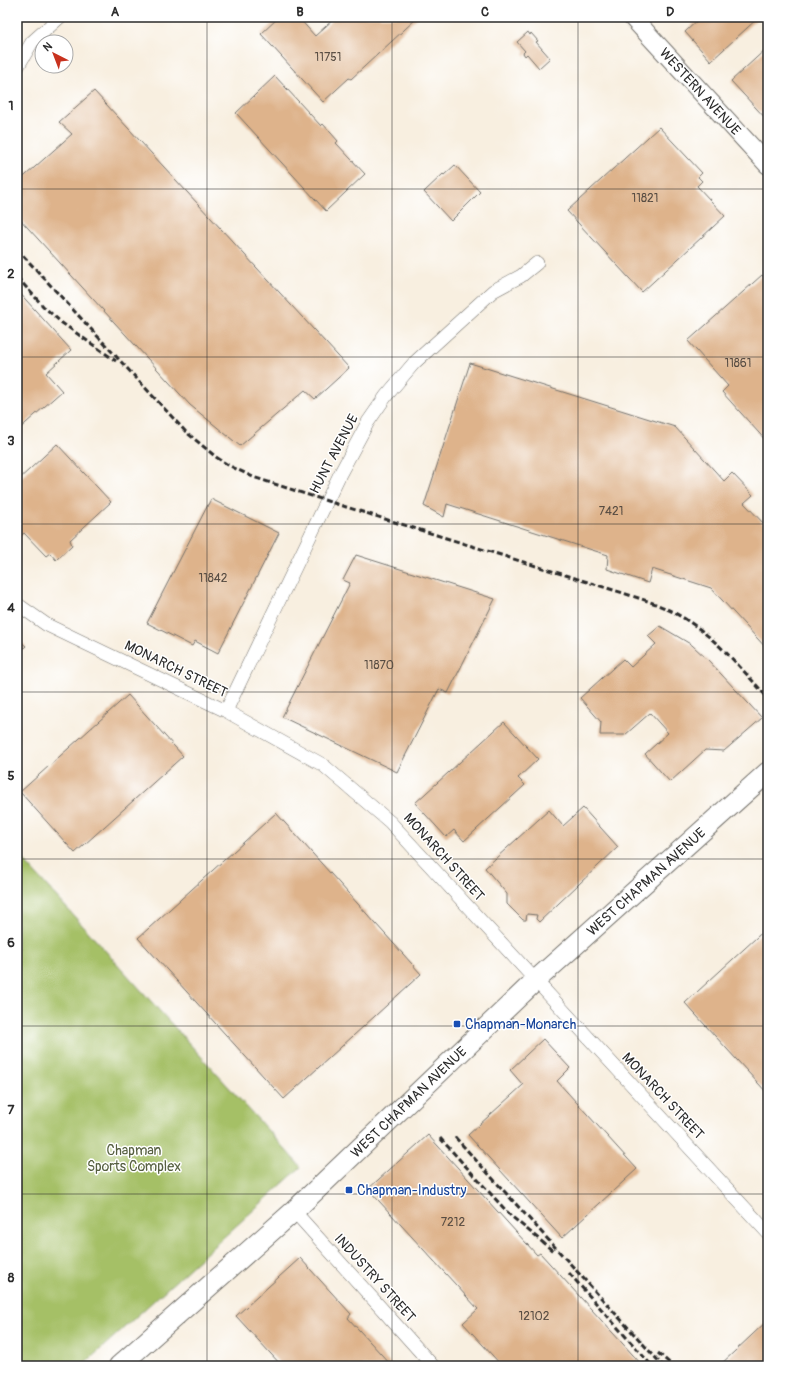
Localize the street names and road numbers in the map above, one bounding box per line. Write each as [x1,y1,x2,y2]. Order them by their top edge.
street label: WESTERN AVENUE [656,44,745,138]
street label: HUNT AVENUE [306,411,362,497]
street label: MONARCH STREET [122,637,230,701]
street label: MONARCH STREET [400,809,488,905]
street label: WEST CHAPMAN AVENUE [583,824,709,939]
street label: WEST CHAPMAN AVENUE [347,1043,470,1161]
street label: MONARCH STREET [618,1049,708,1143]
street label: INDUSTRY STREET [331,1230,419,1326]

